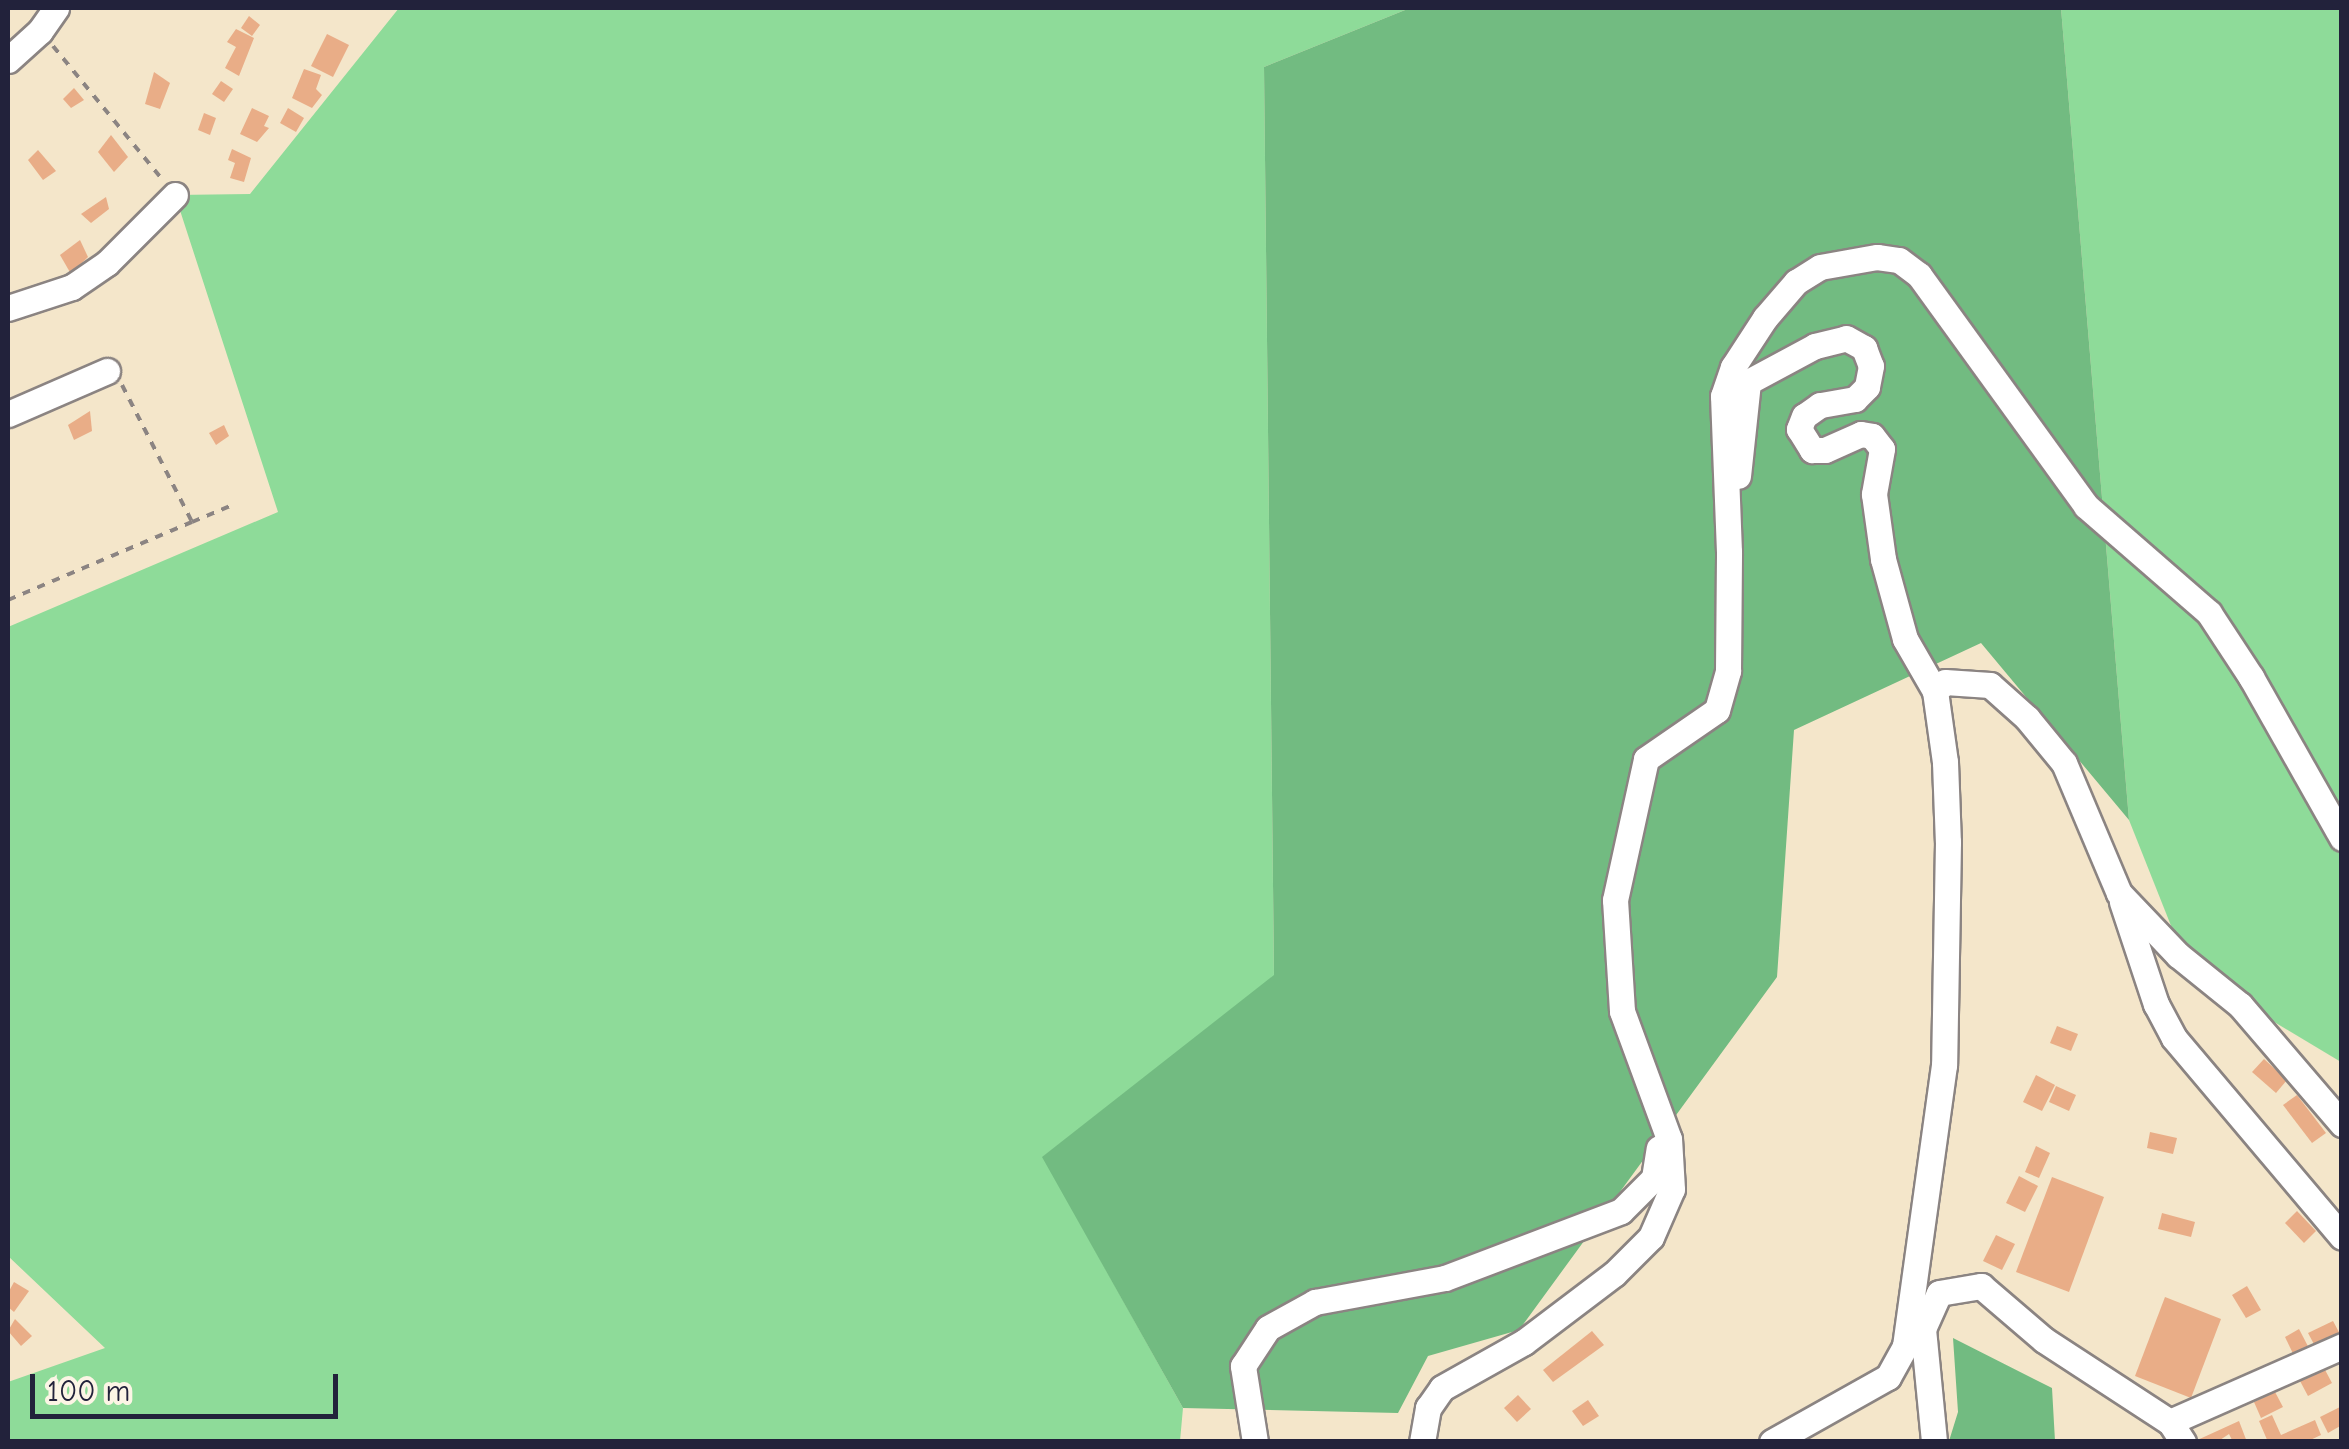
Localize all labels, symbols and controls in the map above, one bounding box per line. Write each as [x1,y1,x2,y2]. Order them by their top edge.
scale bar [35,1354,342,1416]
text: 100 m [47,1374,130,1409]

